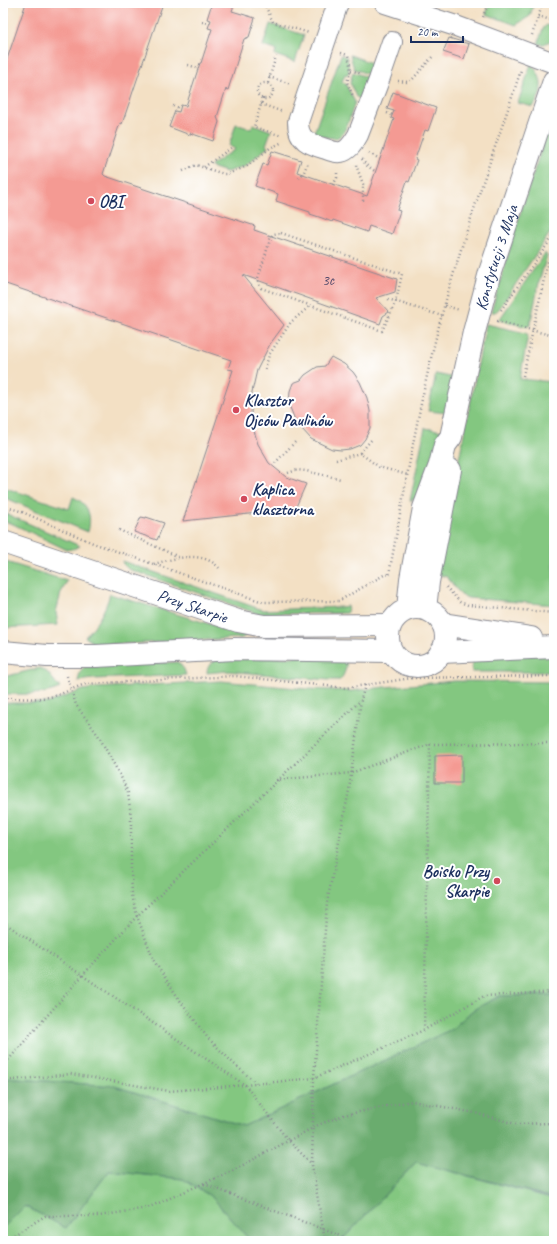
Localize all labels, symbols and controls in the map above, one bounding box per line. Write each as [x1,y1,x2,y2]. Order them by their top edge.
scale bar [411,18,463,44]
text: 20 m [417,24,439,40]
place label: OBI [99,191,127,212]
marker: OBI [86,196,96,206]
street label: Konstytucji 3 Maja [470,201,523,313]
house number: 3c [322,271,335,290]
place label: Klasztor Ojców Paulinów [244,390,334,431]
marker: Klasztor Ojców Paulinów [231,405,241,415]
place label: Kaplica klasztorna [252,479,315,520]
marker: Kaplica klasztorna [239,494,249,504]
street label: Przy Skarpie [155,585,232,628]
place label: Boisko Przy Skarpie [423,861,490,902]
marker: Boisko Przy Skarpie [492,876,502,886]

